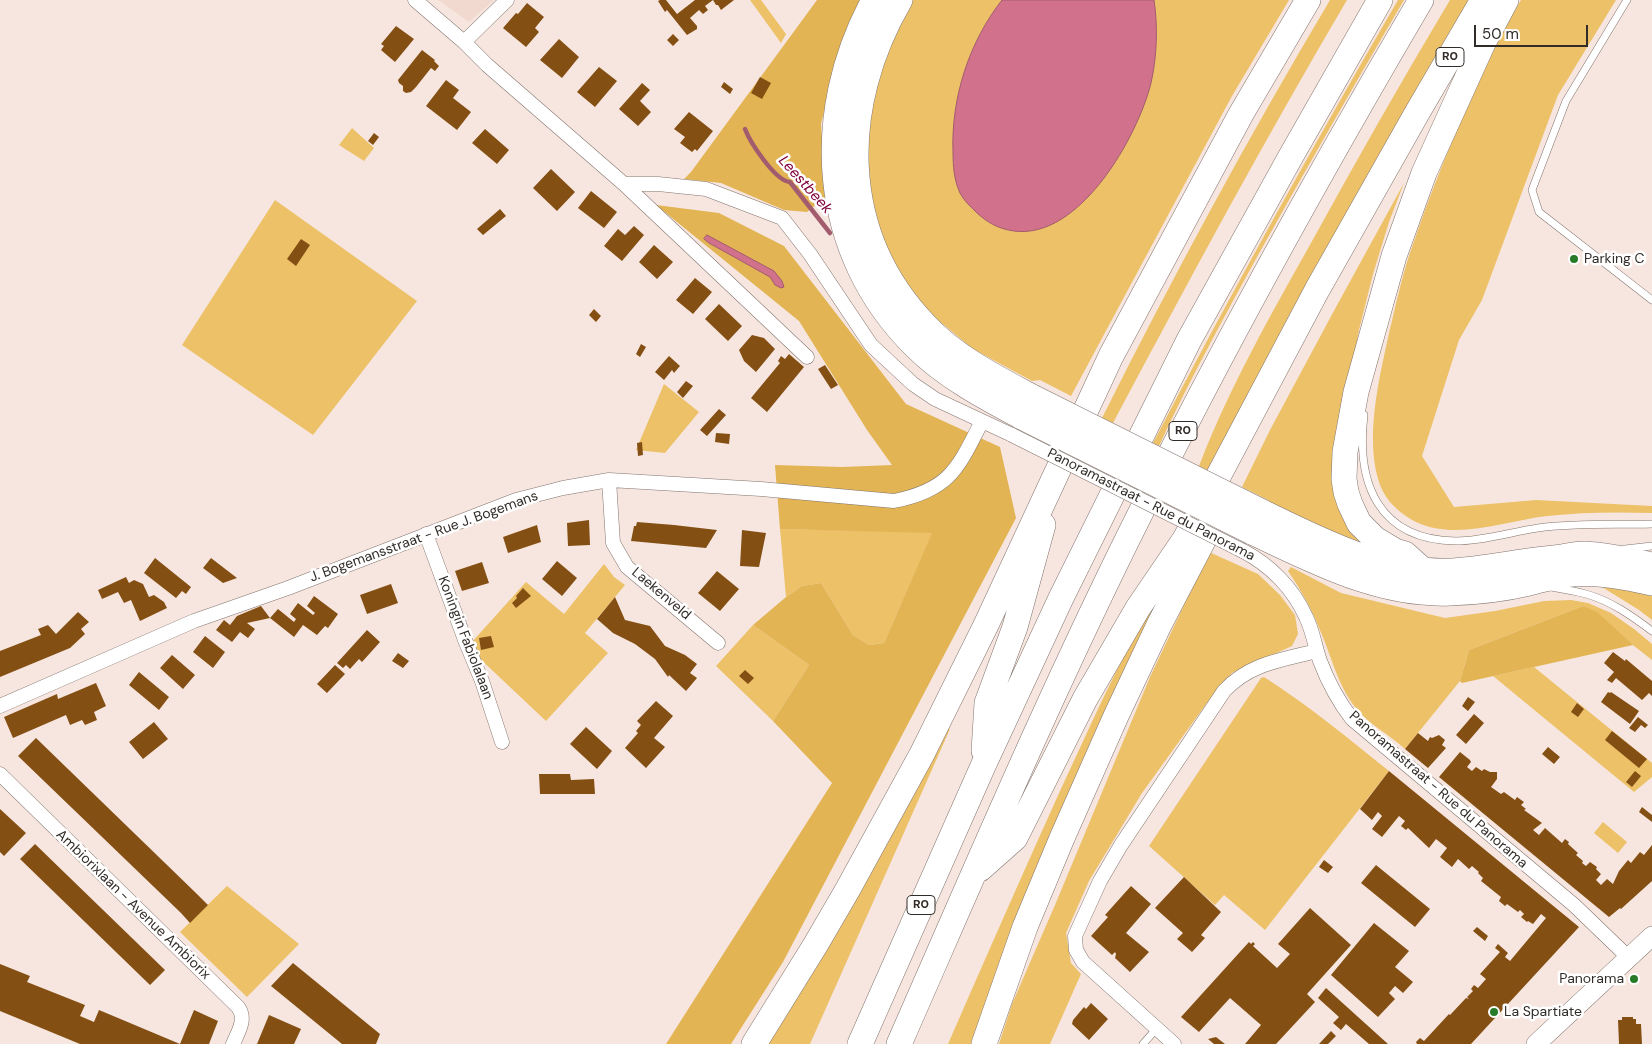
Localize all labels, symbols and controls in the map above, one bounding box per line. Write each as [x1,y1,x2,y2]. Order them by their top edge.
scale bar [1477,15,1591,47]
text: 50 m [1482,24,1519,44]
road number: R0 [1436,48,1464,66]
water label: Leestbeek [774,152,836,218]
place label: Parking C [1584,251,1645,267]
marker: Parking C [1568,253,1580,265]
road number: R0 [1169,422,1197,441]
street label: Panoramastraat - Rue du Panorama [1044,445,1258,565]
street label: J. Bogemansstraat - Rue J. Bogemans [308,488,540,586]
street label: Laekenveld [628,564,694,624]
street label: Koningin Fabiolalaan [434,574,496,702]
street label: Panoramastraat - Rue du Panorama [1345,708,1531,872]
street label: Ambiorixlaan - Avenue Ambiorix [52,827,214,983]
road number: R0 [907,896,935,914]
place label: Panorama [1559,971,1624,987]
marker: Panorama [1628,973,1640,985]
place label: La Spartiate [1504,1004,1582,1020]
marker: La Spartiate [1488,1006,1500,1018]

